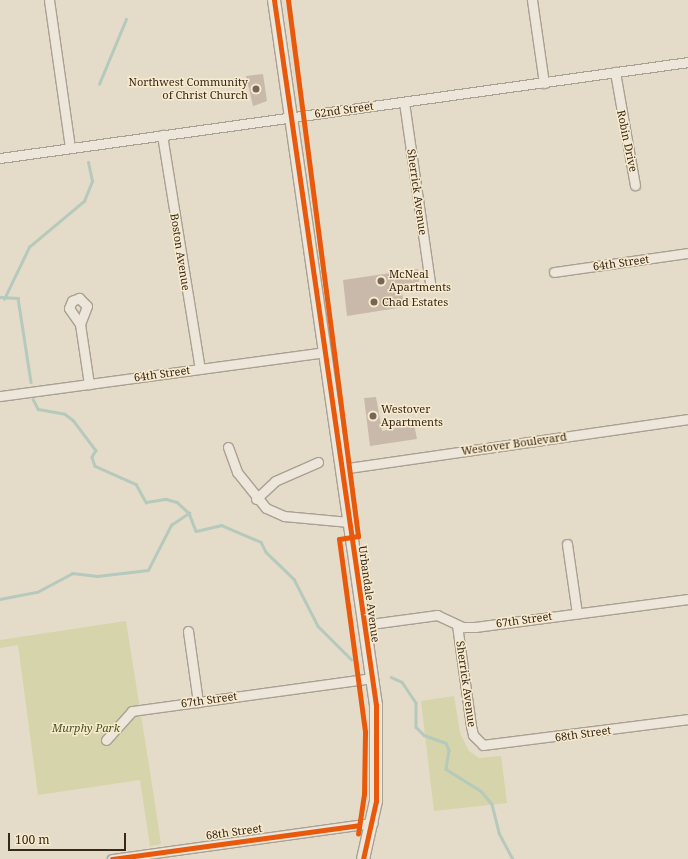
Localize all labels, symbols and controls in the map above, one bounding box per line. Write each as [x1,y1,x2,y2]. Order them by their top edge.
place label: Northwest Community of Christ Church [129,76,248,102]
marker: Northwest Community of Christ Church [251,84,261,94]
street label: 62nd Street [314,99,374,121]
street label: Robin Drive [614,109,640,173]
street label: Sherrick Avenue [404,148,430,236]
street label: Boston Avenue [167,212,193,292]
street label: 64th Street [592,253,650,273]
place label: McNeal Apartments [389,268,451,294]
marker: McNeal Apartments [376,276,386,286]
place label: Chad Estates [382,295,448,309]
marker: Chad Estates [369,297,379,307]
street label: 64th Street [133,364,191,384]
place label: Westover Apartments [381,403,443,429]
marker: Westover Apartments [368,411,378,421]
street label: Westover Boulevard [460,430,568,458]
street label: Urbandale Avenue [356,545,382,643]
street label: 67th Street [495,610,553,630]
street label: Sherrick Avenue [453,640,479,728]
street label: 67th Street [180,690,238,710]
park label: Murphy Park [52,721,120,735]
street label: 68th Street [554,724,612,744]
street label: 68th Street [205,822,263,842]
scale bar [10,825,128,851]
text: 100 m [15,831,50,848]

